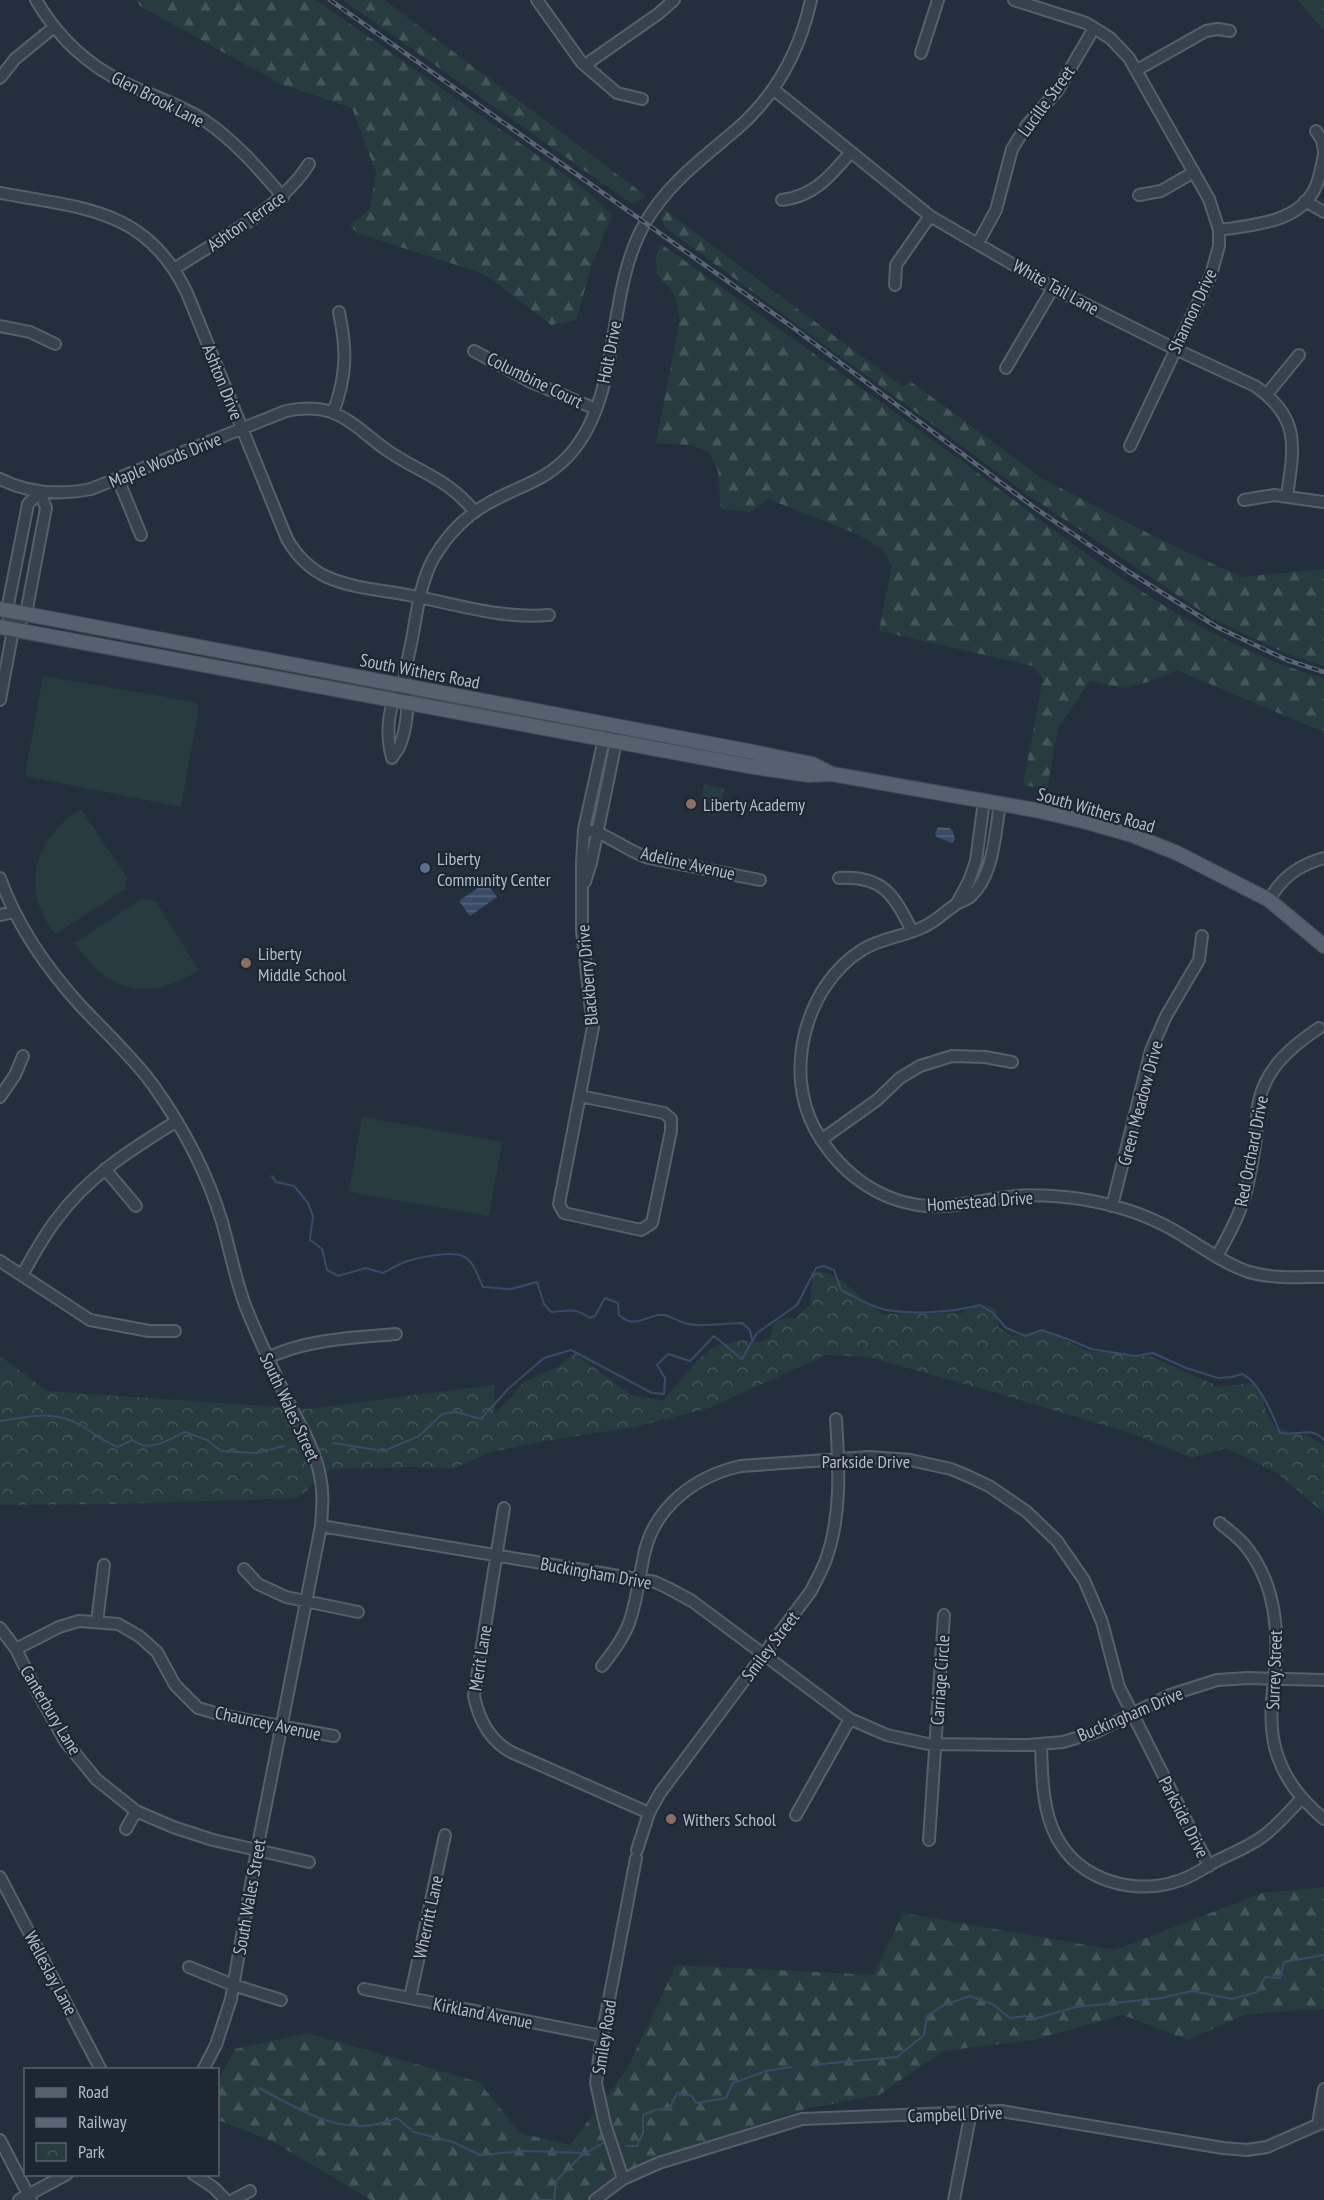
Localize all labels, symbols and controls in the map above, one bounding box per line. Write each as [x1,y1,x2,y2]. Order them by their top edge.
street label: Lucille Street [1013,61,1080,141]
street label: Glen Brook Lane [108,66,208,132]
street label: Ashton Terrace [202,186,290,256]
street label: White Tail Lane [1009,254,1103,320]
street label: Shannon Drive [1162,265,1222,357]
street label: Holt Drive [592,319,626,385]
street label: Ashton Drive [197,341,249,423]
street label: Columbine Court [483,347,587,413]
street label: Maple Woods Drive [105,427,225,493]
street label: South Withers Road [358,648,482,694]
street label: South Withers Road [1034,782,1158,838]
place label: Liberty Academy [703,793,805,816]
marker: Liberty Academy [684,797,698,811]
street label: Adeline Avenue [639,841,737,885]
place label: Liberty Community Center [437,847,551,891]
marker: Liberty Community Center [418,861,432,875]
street label: Blackberry Drive [571,924,603,1026]
place label: Liberty Middle School [258,942,347,986]
marker: Liberty Middle School [239,956,253,970]
street label: Green Meadow Drive [1112,1038,1168,1168]
street label: Red Orchard Drive [1229,1094,1273,1208]
street label: Homestead Drive [926,1186,1034,1216]
street label: South Wales Street [255,1349,325,1465]
street label: Parkside Drive [822,1450,910,1473]
street label: Buckingham Drive [539,1552,653,1594]
street label: Smiley Street [736,1606,804,1686]
street label: Merit Lane [463,1623,497,1693]
street label: Surrey Street [1261,1630,1287,1710]
street label: Carriage Circle [925,1634,955,1726]
street label: Canterbury Lane [15,1661,87,1759]
street label: Buckingham Drive [1074,1681,1186,1747]
street label: Chauncey Avenue [213,1701,323,1745]
street label: Parkside Drive [1154,1772,1214,1862]
place label: Withers School [683,1808,777,1831]
marker: Withers School [664,1812,678,1826]
street label: South Wales Street [228,1837,271,1957]
street label: Wherritt Lane [408,1873,448,1961]
street label: Welleslay Lane [19,1927,83,2019]
street label: Kirkland Avenue [431,1992,535,2034]
street label: Smiley Road [587,1998,621,2076]
legend [24,2068,219,2176]
text: Road [78,2080,109,2103]
street label: Campbell Drive [907,2101,1003,2127]
text: Railway [78,2110,127,2133]
text: Park [78,2140,105,2163]

